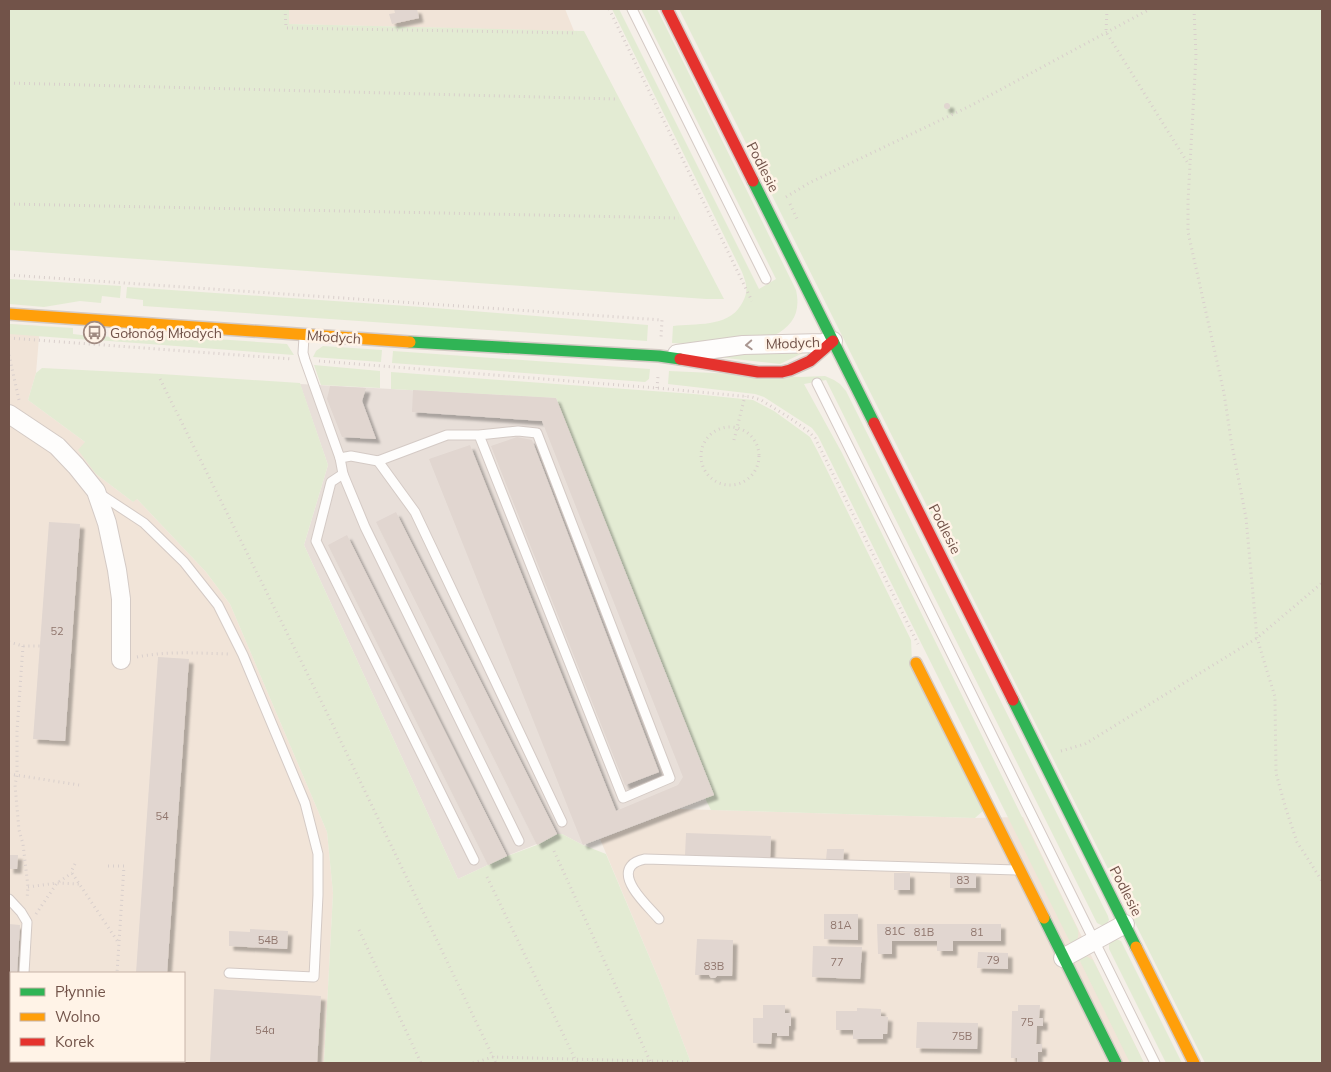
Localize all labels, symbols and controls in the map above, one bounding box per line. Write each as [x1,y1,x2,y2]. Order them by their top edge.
street label: Podlesie [743,139,783,195]
bus stop icon: Gołonóg Młodych [82,321,106,345]
place label: Gołonóg Młodych [110,324,222,342]
street label: Młodych [306,326,362,348]
street label: Młodych [766,333,820,353]
one-way arrow [745,339,753,350]
street label: Podlesie [925,501,965,557]
house number: 52 [50,624,64,638]
house number: 54 [155,809,169,823]
street label: Podlesie [1106,863,1146,919]
house number: 83 [956,873,970,887]
house number: 81A [830,918,852,932]
house number: 81C [885,924,905,938]
house number: 81B [914,925,934,939]
house number: 81 [970,925,984,939]
house number: 54B [258,933,278,947]
house number: 79 [986,953,1000,967]
house number: 77 [830,955,844,969]
house number: 83B [704,959,724,973]
legend [10,972,185,1062]
text: Płynnie [55,982,106,1001]
text: Wolno [55,1007,100,1026]
house number: 75 [1020,1015,1034,1029]
house number: 54a [255,1023,275,1037]
house number: 75B [952,1029,972,1043]
text: Korek [55,1032,94,1051]

